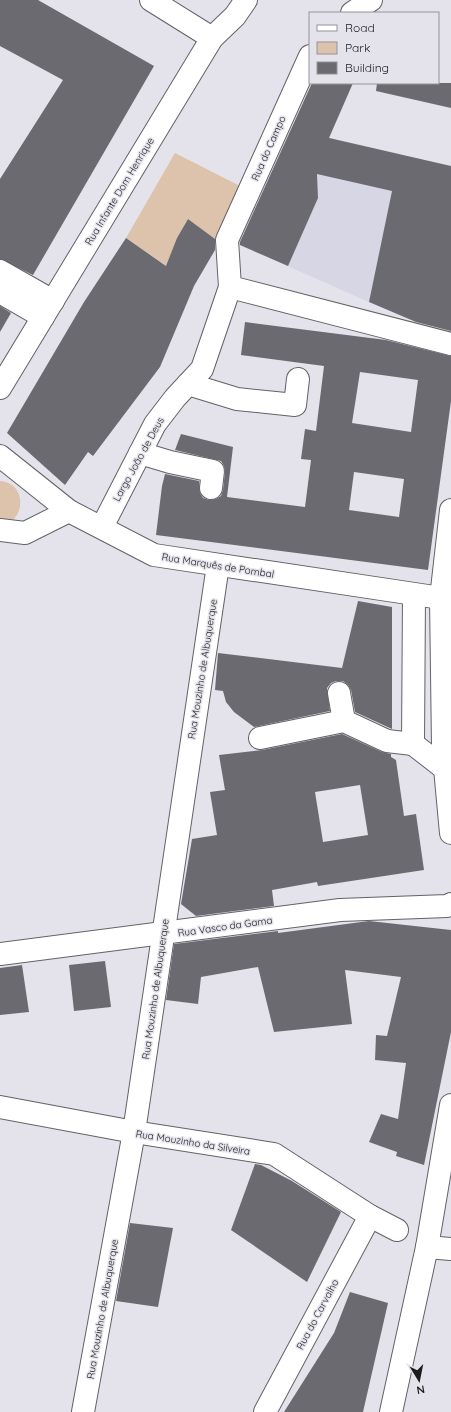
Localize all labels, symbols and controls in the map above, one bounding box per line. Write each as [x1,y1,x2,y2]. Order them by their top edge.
legend [309,12,439,84]
text: Road [345,20,375,35]
text: Park [345,40,370,55]
text: Building [345,60,389,75]
street label: Rua do Campo [248,114,289,183]
street label: Rua Infante Dom Henrique [82,135,157,248]
street label: Largo João de Deus [110,415,167,504]
street label: Rua Marquês de Pombal [161,550,275,581]
street label: Rua Mouzinho de Albuquerque [185,598,220,740]
street label: Rua Vasco da Gama [177,913,273,940]
street label: Rua Mouzinho de Albuquerque [139,918,172,1060]
street label: Rua Mouzinho da Silveira [135,1127,251,1158]
street label: Rua Mouzinho de Albuquerque [84,1238,121,1380]
street label: Rua do Carvalho [293,1277,342,1352]
north arrow [399,1360,439,1400]
text: N [416,1382,426,1397]

